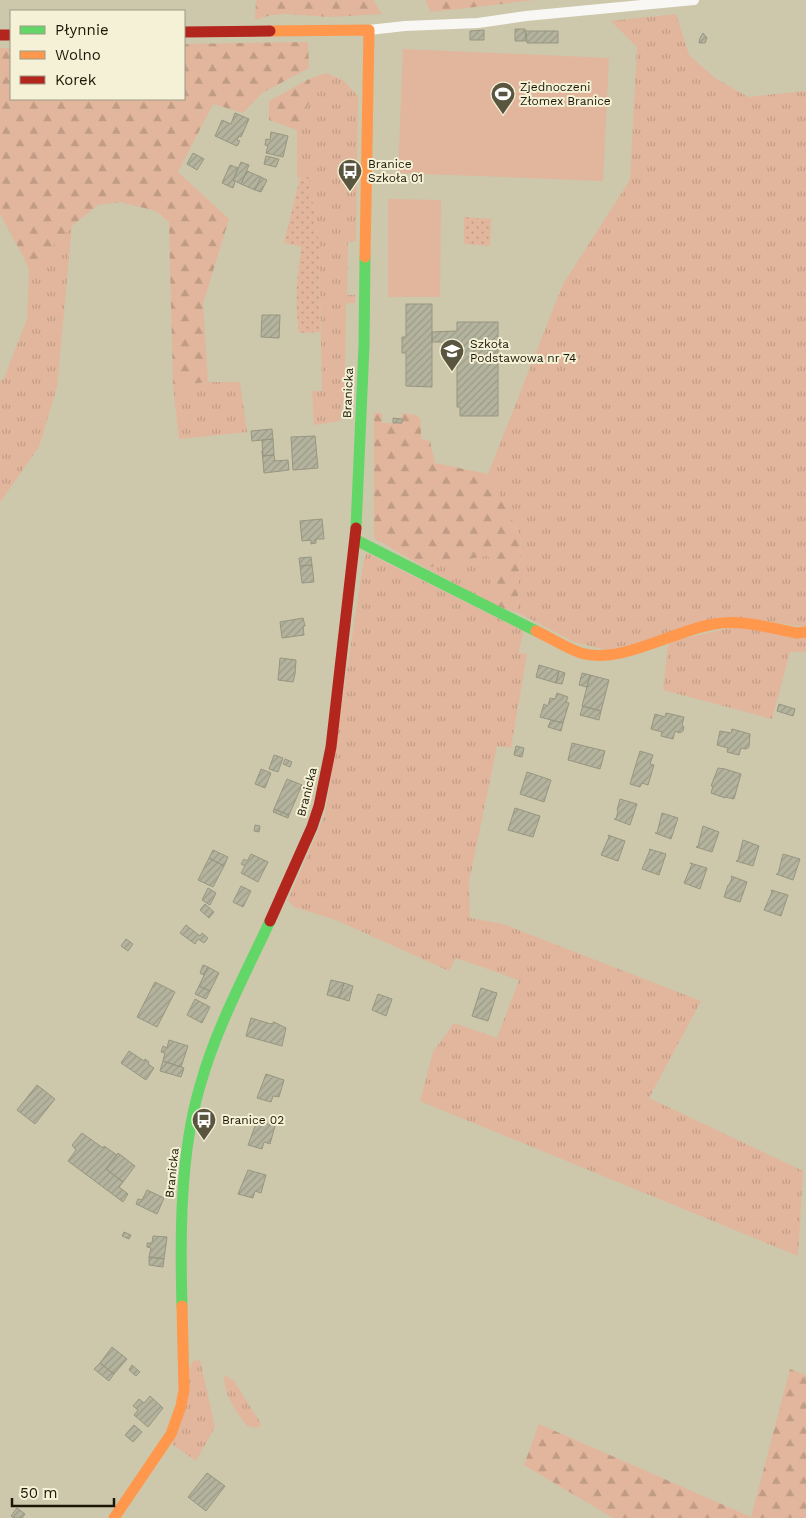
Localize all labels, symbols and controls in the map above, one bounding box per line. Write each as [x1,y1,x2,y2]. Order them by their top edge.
legend [10,10,185,100]
text: Płynnie [55,21,109,39]
text: Wolno [55,46,101,64]
text: Korek [55,71,97,89]
place label: Zjednoczeni Złomex Branice [520,80,611,108]
sports icon: Zjednoczeni Złomex Branice [490,81,516,115]
place label: Branice Szkoła 01 [368,157,423,185]
bus stop icon: Branice Szkoła 01 [337,158,363,192]
place label: Szkoła Podstawowa nr 74 [470,337,576,365]
school or university icon: Szkoła Podstawowa nr 74 [439,338,465,372]
street label: Branicka [340,367,356,418]
street label: Branicka [294,766,320,818]
bus stop icon: Branice 02 [191,1107,217,1141]
place label: Branice 02 [222,1113,284,1127]
street label: Branicka [162,1147,182,1199]
scale bar [12,1476,115,1508]
text: 50 m [20,1484,57,1502]

